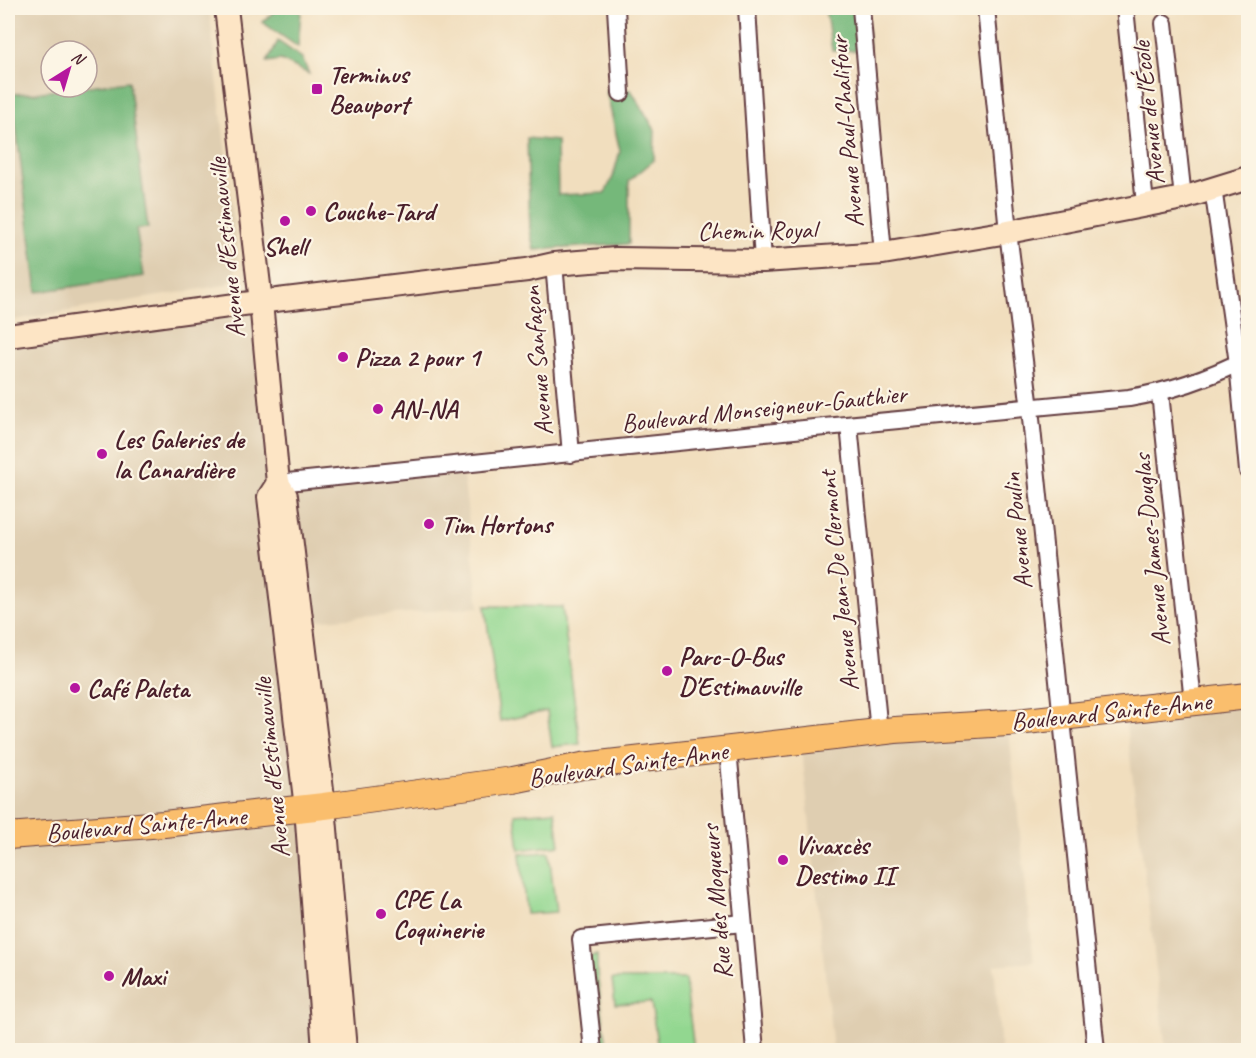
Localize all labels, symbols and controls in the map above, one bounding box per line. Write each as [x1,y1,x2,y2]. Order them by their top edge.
street label: Avenue Paul-Chalifour [821,32,871,229]
street label: Avenue de l'École [1124,38,1172,186]
north arrow [39,39,99,99]
text: N [67,47,90,71]
place label: Terminus Beauport [329,58,413,121]
marker: Terminus Beauport [310,82,324,96]
street label: Avenue d'Estimauville [200,155,252,340]
place label: Couche-Tard [323,195,439,228]
marker: Couche-Tard [304,204,318,218]
street label: Chemin Royal [697,213,821,248]
marker: Shell [278,214,292,228]
place label: Shell [263,230,312,263]
street label: Avenue Sanfaçon [514,284,560,437]
place label: Pizza 2 pour 1 [355,341,483,374]
marker: Pizza 2 pour 1 [336,350,350,364]
street label: Boulevard Monseigneur-Gauthier [620,377,911,440]
place label: AN-NA [390,393,459,426]
marker: AN-NA [371,402,385,416]
place label: Les Galeries de la Canardière [114,423,246,486]
marker: Les Galeries de la Canardière [95,447,109,461]
street label: Avenue James-Douglas [1125,450,1178,647]
street label: Avenue Jean-De Clermont [810,467,866,693]
street label: Avenue Poulin [995,471,1040,591]
place label: Tim Hortons [441,508,555,541]
marker: Tim Hortons [422,517,436,531]
place label: Parc-O-Bus D'Estimauville [679,640,803,703]
marker: Parc-O-Bus D'Estimauville [660,664,674,678]
place label: Café Paleta [87,672,191,705]
street label: Avenue d'Estimauville [245,675,297,860]
marker: Café Paleta [68,681,82,695]
street label: Boulevard Sainte-Anne [1009,684,1215,738]
street label: Boulevard Sainte-Anne [526,734,732,795]
street label: Boulevard Sainte-Anne [45,799,250,850]
street label: Rue des Moqueurs [693,821,740,981]
place label: Vivaxcès Destimo II [795,829,900,892]
marker: Vivaxcès Destimo II [776,853,790,867]
place label: CPE La Coquinerie [393,883,485,946]
marker: CPE La Coquinerie [374,907,388,921]
place label: Maxi [121,960,168,993]
marker: Maxi [102,969,116,983]

